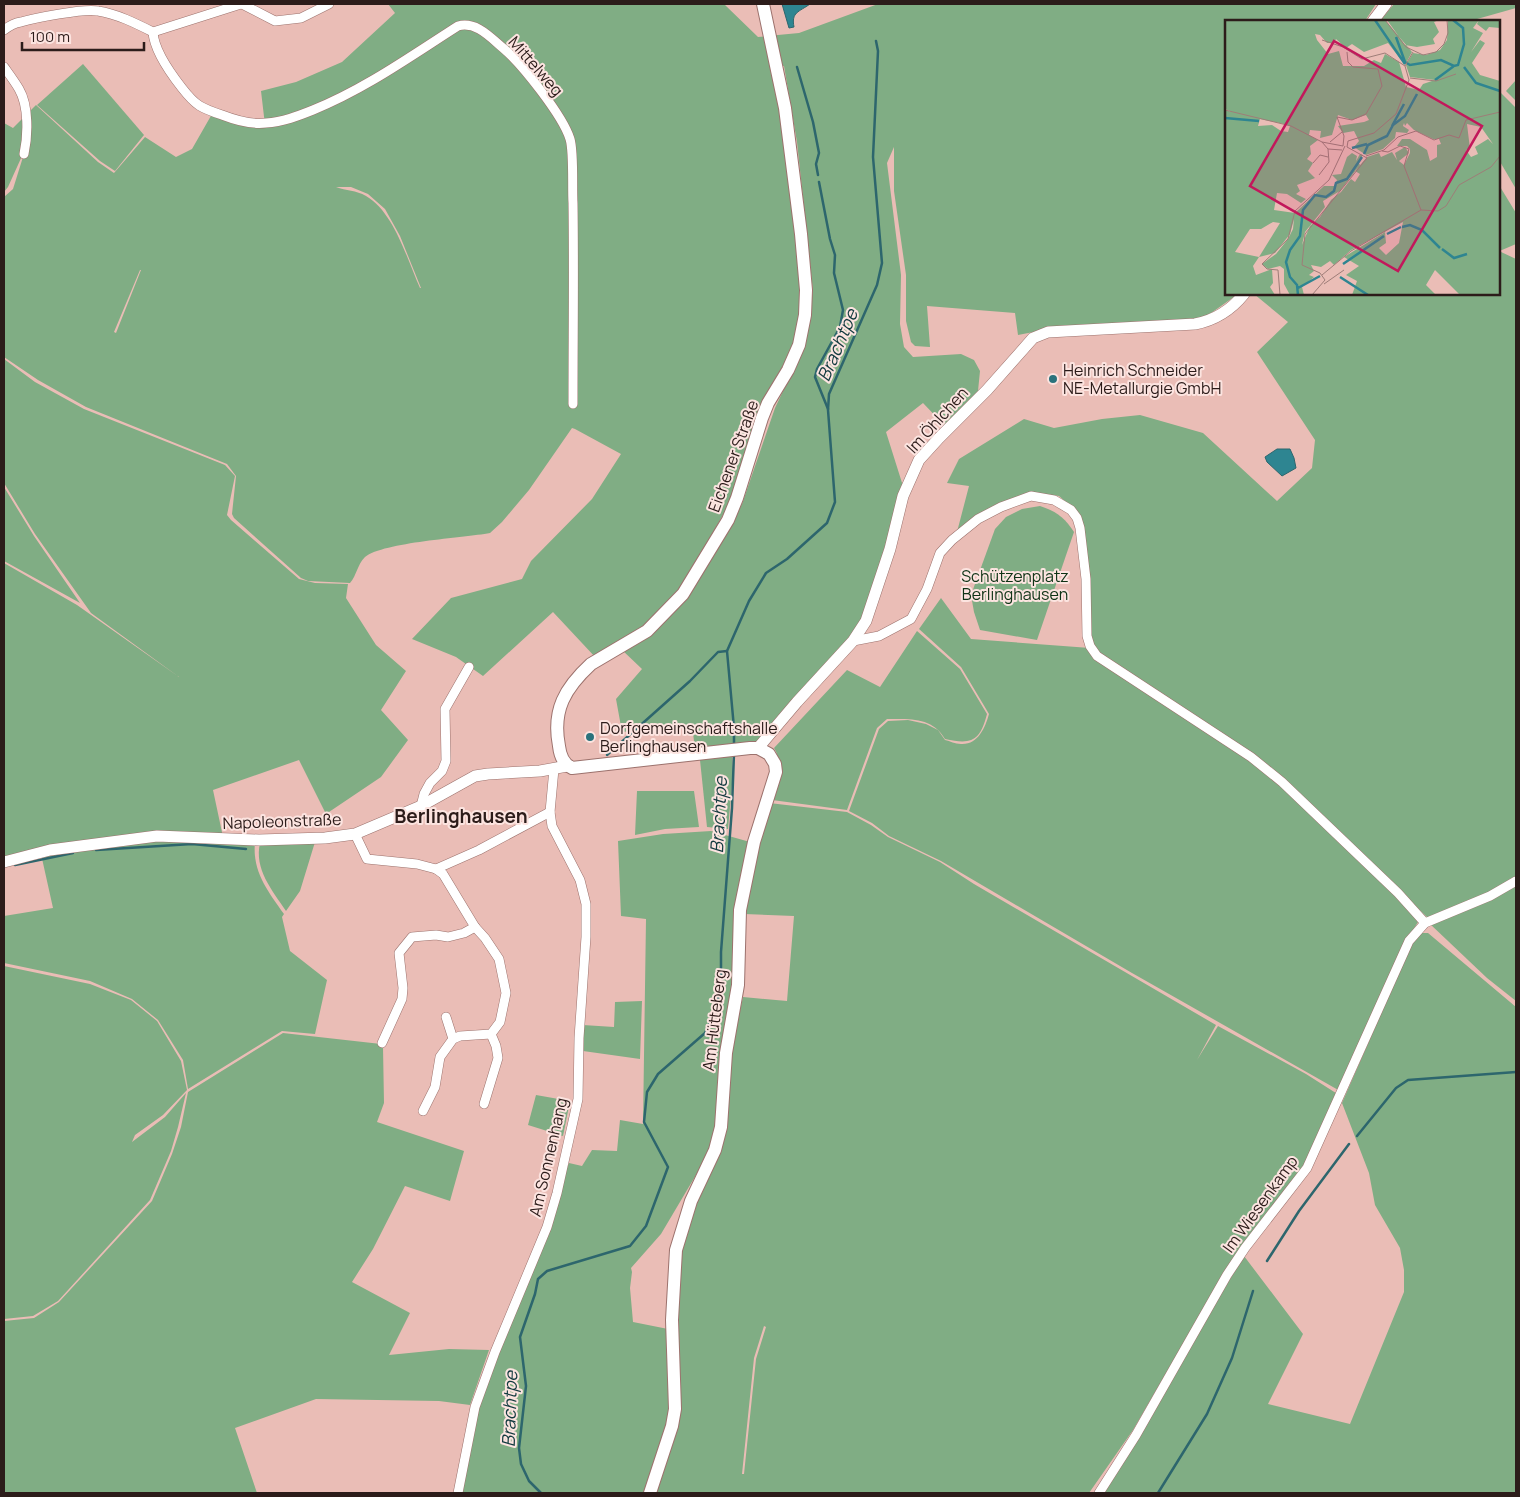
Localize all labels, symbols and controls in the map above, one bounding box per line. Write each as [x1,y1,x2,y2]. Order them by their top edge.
scale bar [22,20,145,52]
inset map [1225,20,1500,295]
text: 100 m [30,26,70,47]
street label: Mittelweg [504,31,568,101]
water label: Brachtpe [811,304,864,385]
place label: Heinrich Schneider NE-Metallurgie GmbH [1063,359,1221,399]
marker: Heinrich Schneider NE-Metallurgie GmbH [1047,373,1059,385]
street label: Im Öhlchen [901,382,973,458]
street label: Eichener Straße [703,397,763,515]
park label: Schützenplatz Berlinghausen [961,565,1069,605]
place label: Dorfgemeinschaftshalle Berlinghausen [600,717,778,757]
marker: Dorfgemeinschaftshalle Berlinghausen [584,731,596,743]
water label: Brachtpe [704,775,732,854]
district label: Berlinghausen [394,803,528,829]
street label: Napoleonstraße [222,808,342,834]
street label: Am Hütteberg [697,968,731,1072]
street label: Am Sonnenhang [524,1095,572,1219]
street label: Im Wiesenkamp [1217,1151,1303,1257]
water label: Brachtpe [496,1369,522,1448]

